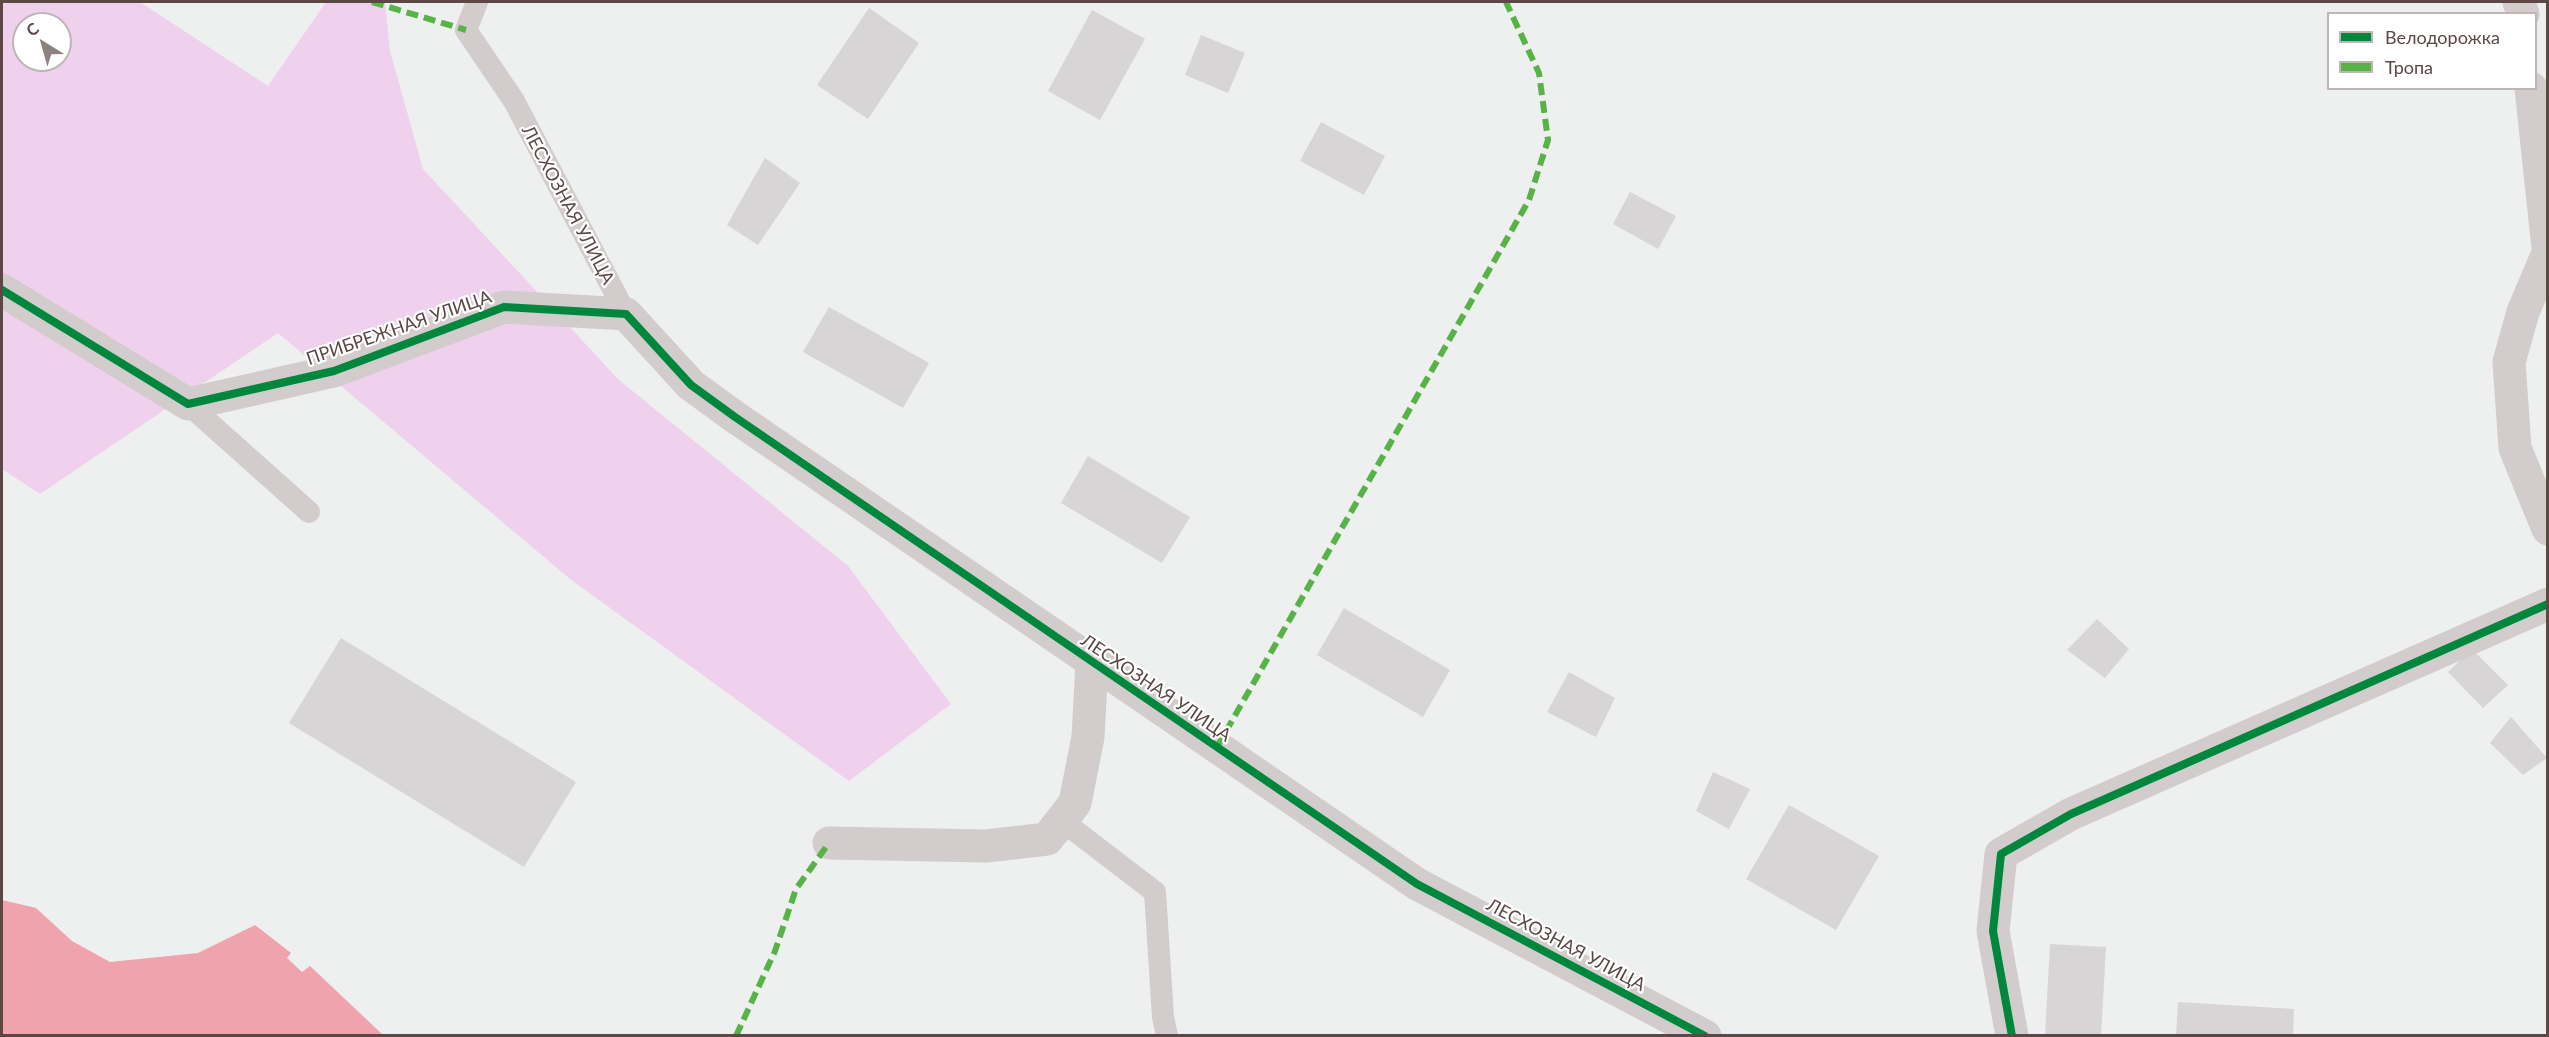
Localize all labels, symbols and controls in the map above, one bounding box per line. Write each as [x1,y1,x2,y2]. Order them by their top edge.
north arrow [12,12,72,72]
legend [2327,12,2537,90]
text: С [22,18,42,40]
text: Велодорожка [2385,26,2500,48]
text: Тропа [2385,56,2433,78]
street label: ЛЕСХОЗНАЯ УЛИЦА [517,122,619,288]
street label: ПРИБРЕЖНАЯ УЛИЦА [304,286,494,370]
street label: ЛЕСХОЗНАЯ УЛИЦА [1077,630,1235,746]
street label: ЛЕСХОЗНАЯ УЛИЦА [1483,894,1649,996]

